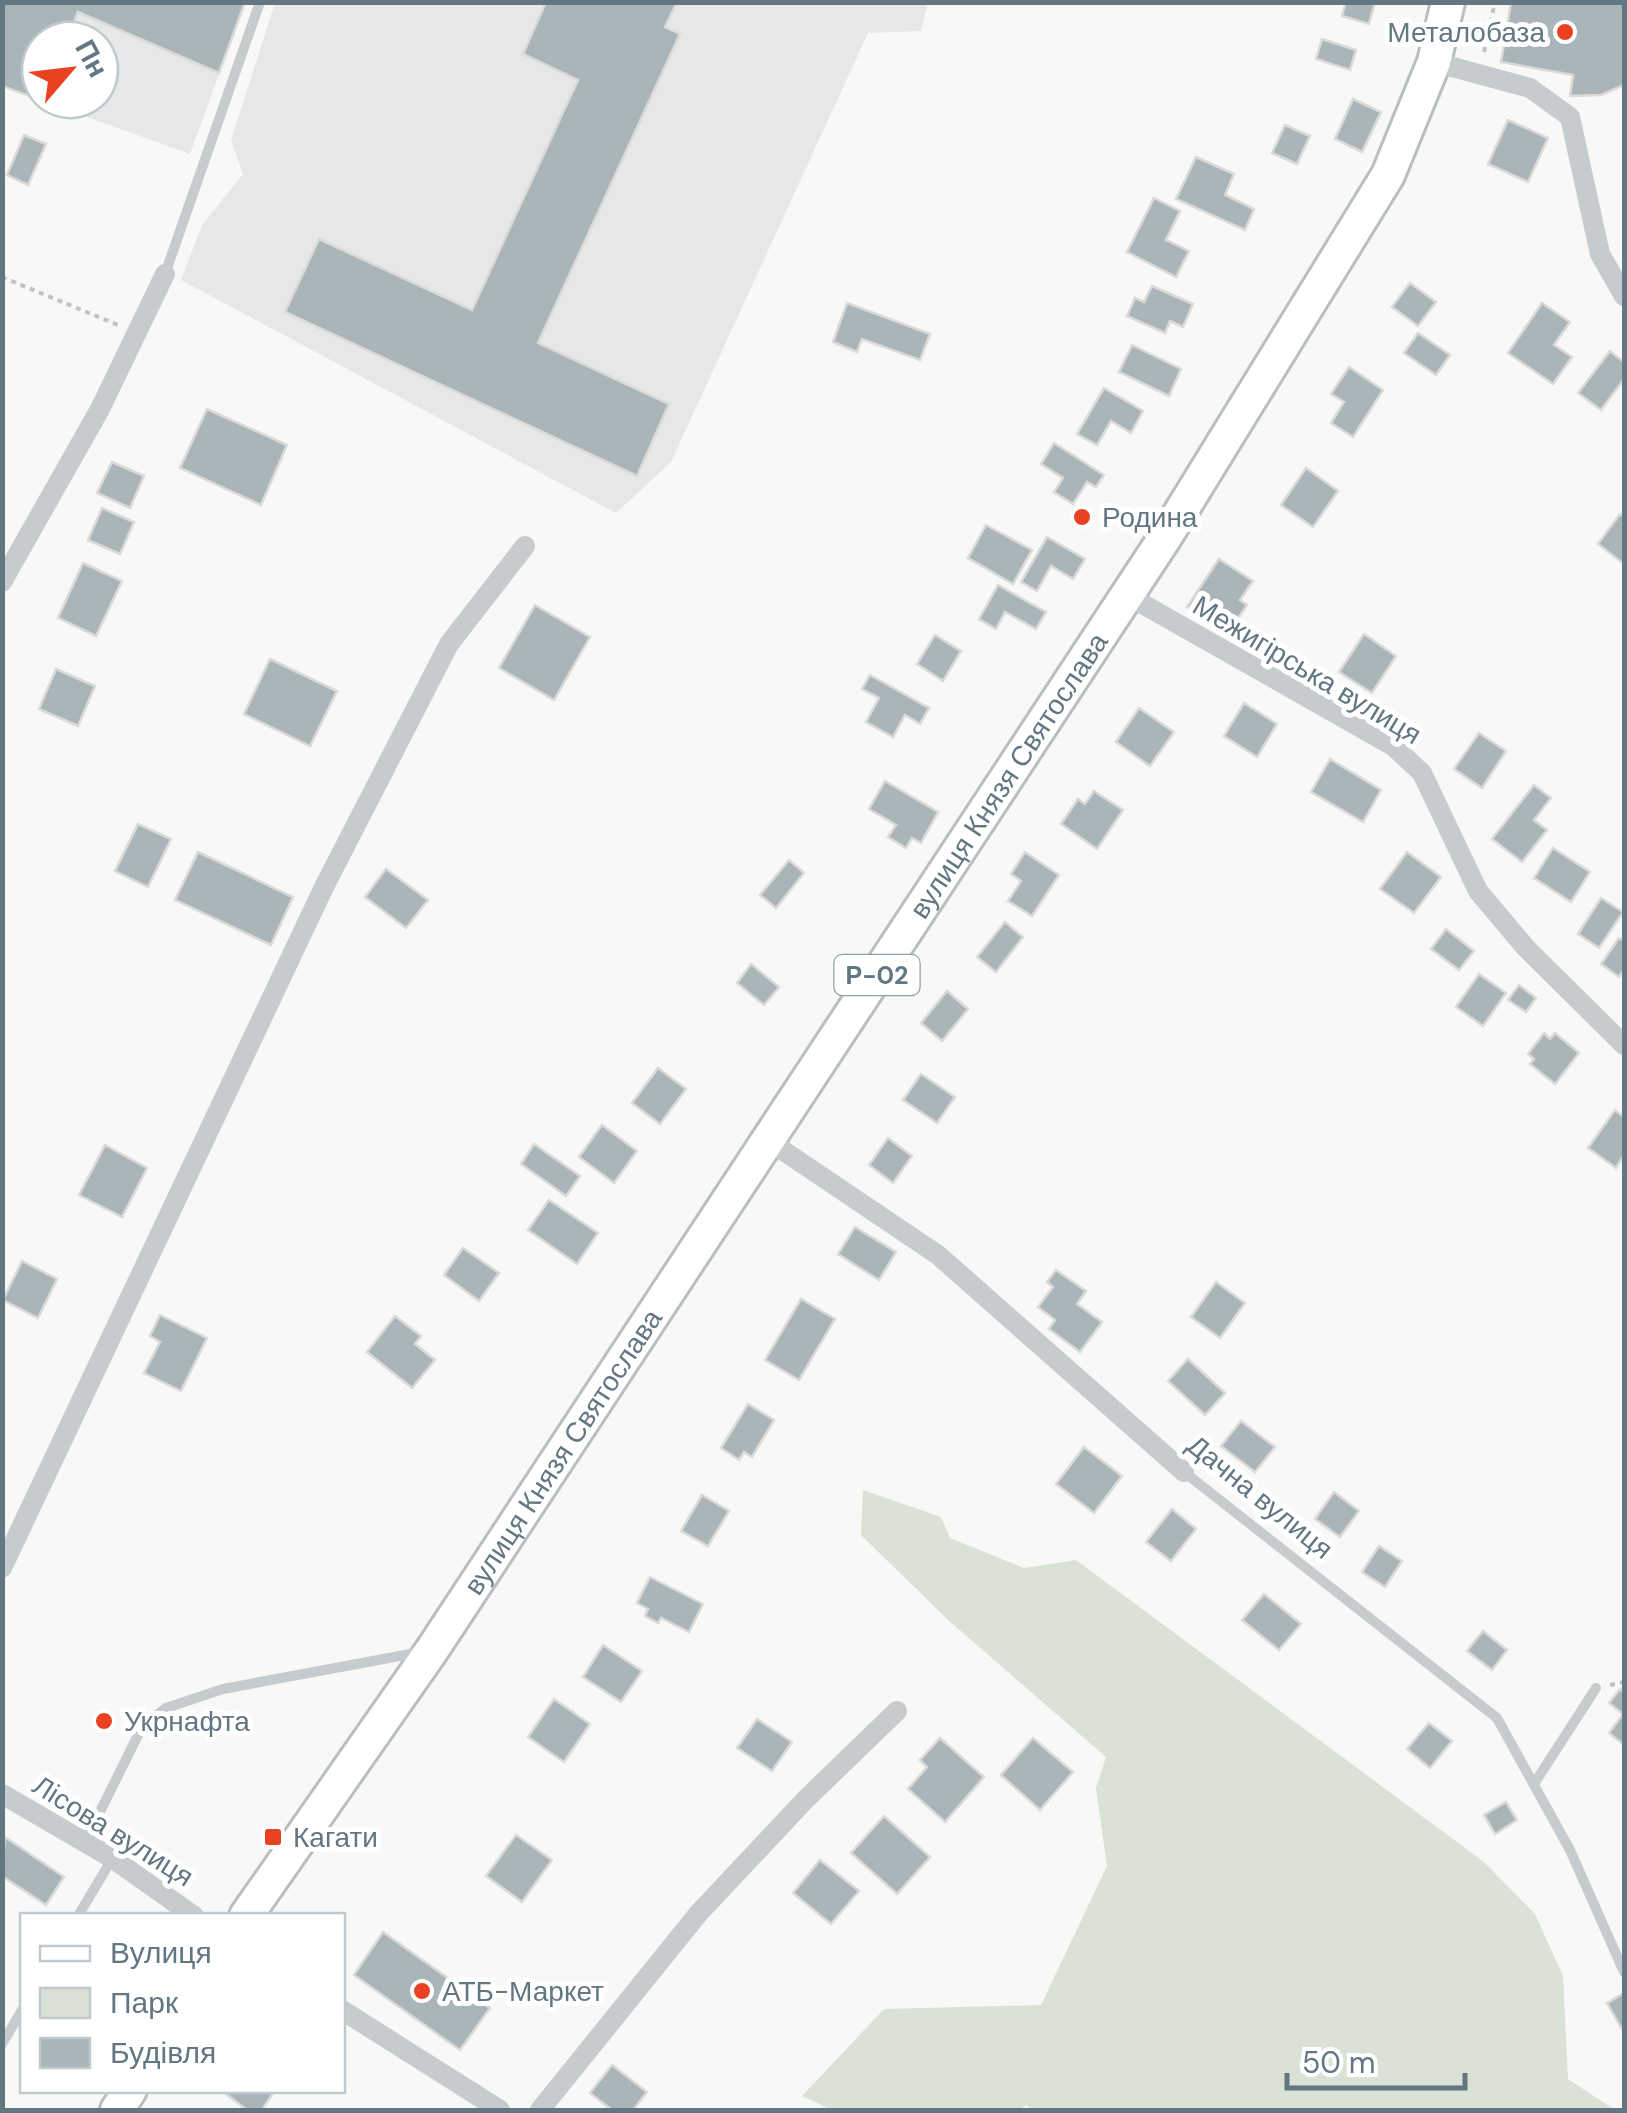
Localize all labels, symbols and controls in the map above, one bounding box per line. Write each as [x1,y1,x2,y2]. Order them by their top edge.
place label: Металобаза [1387,14,1545,51]
north arrow [20,20,120,120]
marker: Металобаза [1554,21,1576,43]
text: Пн [67,33,117,84]
place label: Родина [1102,499,1198,536]
marker: Родина [1071,506,1093,528]
street label: Межигірська вулиця [1186,587,1428,753]
street label: вулиця Князя Святослава [901,625,1116,925]
road number: Р-02 [834,955,920,995]
street label: вулиця Князя Святослава [455,1301,670,1602]
street label: Дачна вулиця [1179,1427,1341,1567]
place label: Укрнафта [124,1703,250,1740]
marker: Укрнафта [93,1710,115,1732]
street label: Лісова вулиця [26,1767,200,1895]
place label: Кагати [293,1819,378,1856]
marker: Кагати [262,1826,284,1848]
legend [20,1913,345,2093]
text: Вулиця [110,1933,212,1972]
place label: АТБ-Маркет [442,1973,604,2010]
marker: АТБ-Маркет [411,1980,433,2002]
text: Парк [110,1983,179,2022]
scale bar [1287,2028,1464,2090]
text: Будівля [110,2033,216,2072]
text: 50 m [1302,2043,1376,2082]

